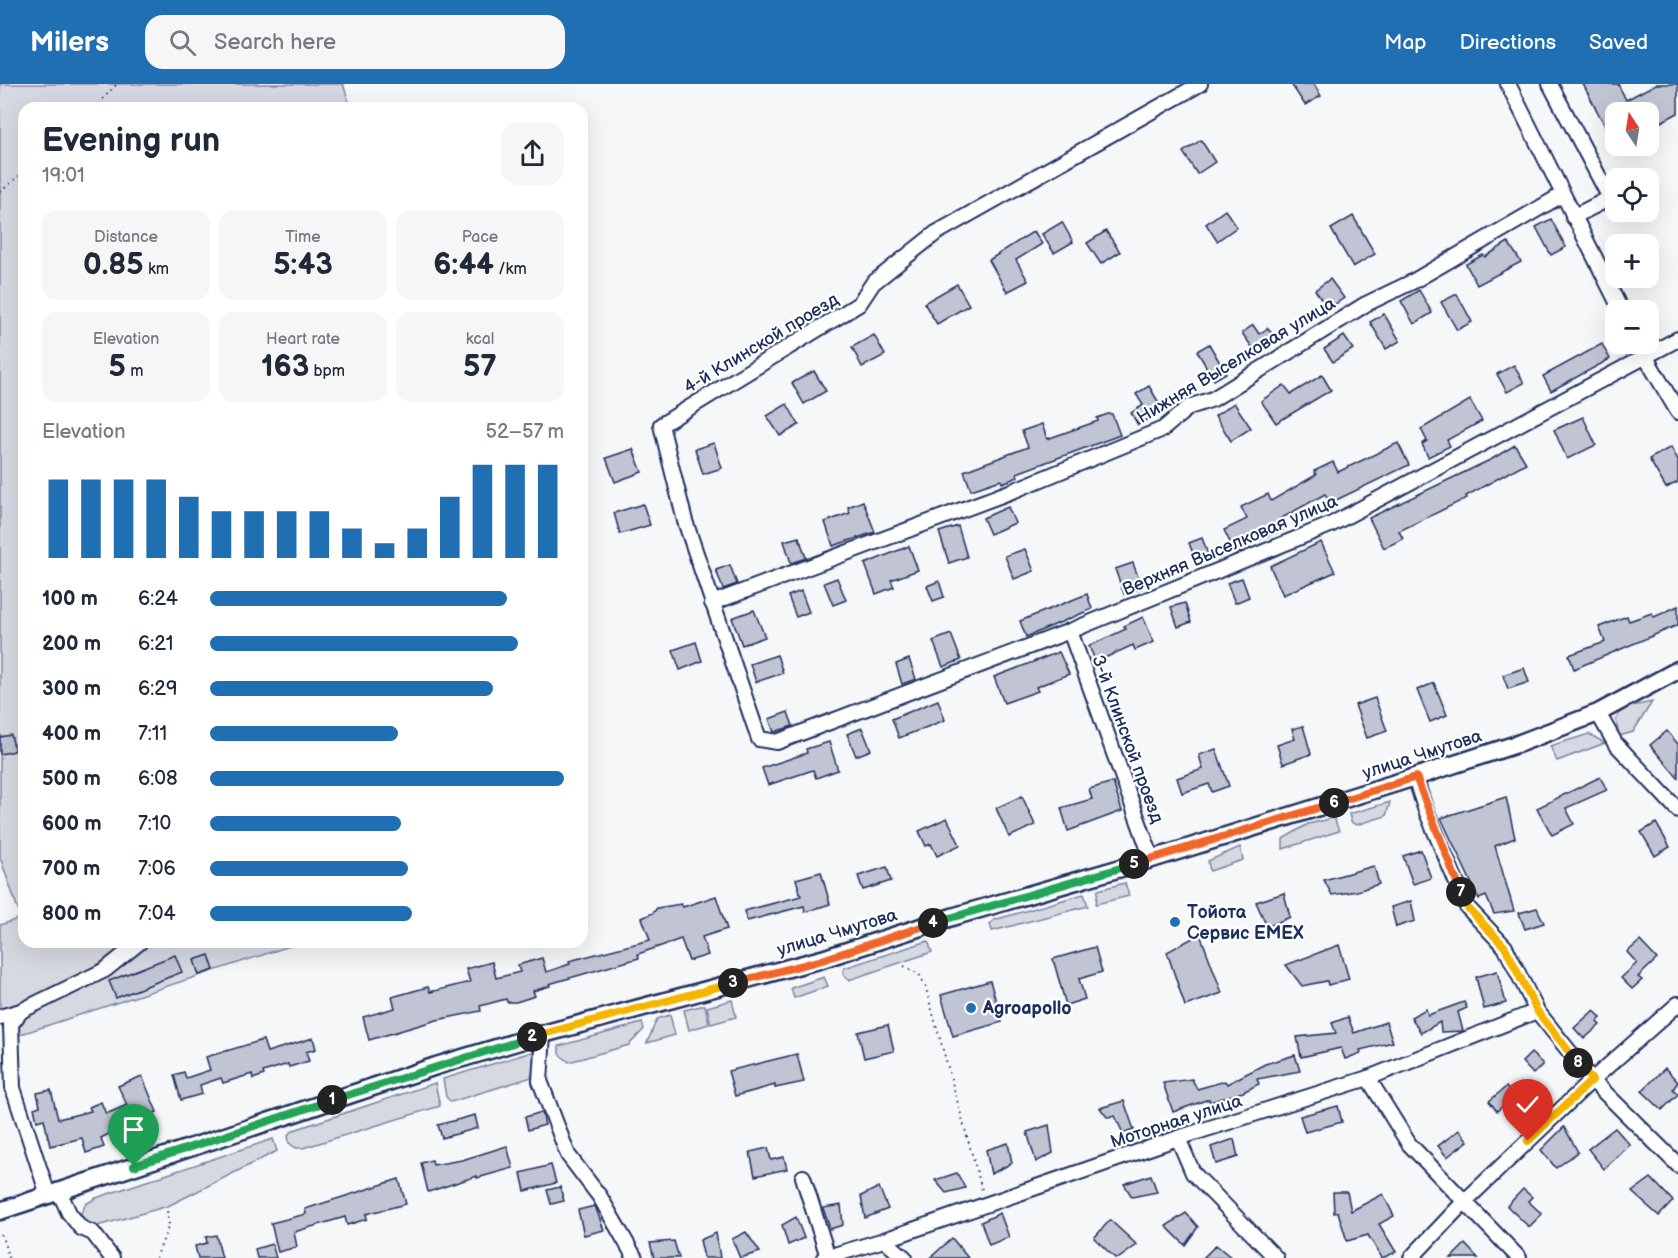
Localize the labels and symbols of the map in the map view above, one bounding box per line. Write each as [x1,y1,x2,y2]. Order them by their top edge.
north arrow [1605,102,1659,156]
street label: 4-й Клинской проезд [680,289,843,398]
street label: Нижняя Выселковая улица [1133,293,1340,428]
street label: Верхняя Выселковая улица [1120,490,1341,600]
street label: 3-й Клинской проезд [1087,652,1168,826]
street label: улица Чмутова [1360,725,1485,784]
pin: 6 [1319,788,1349,818]
pin: 5 [1119,849,1149,879]
pin: 7 [1446,877,1476,907]
place label: Тойота Сервис EMEX [1187,902,1304,944]
street label: улица Чмутова [775,904,900,961]
pin: 4 [918,908,948,938]
marker: Тойота Сервис EMEX [1168,915,1182,929]
pin: 3 [718,968,748,998]
place label: Agroapollo [982,998,1071,1019]
marker: Agroapollo [964,1001,978,1015]
pin: 2 [517,1022,547,1052]
pin: 8 [1563,1048,1593,1078]
pin [1502,1079,1553,1141]
pin: 1 [317,1085,347,1115]
street label: Моторная улица [1108,1090,1245,1153]
pin [108,1104,159,1166]

